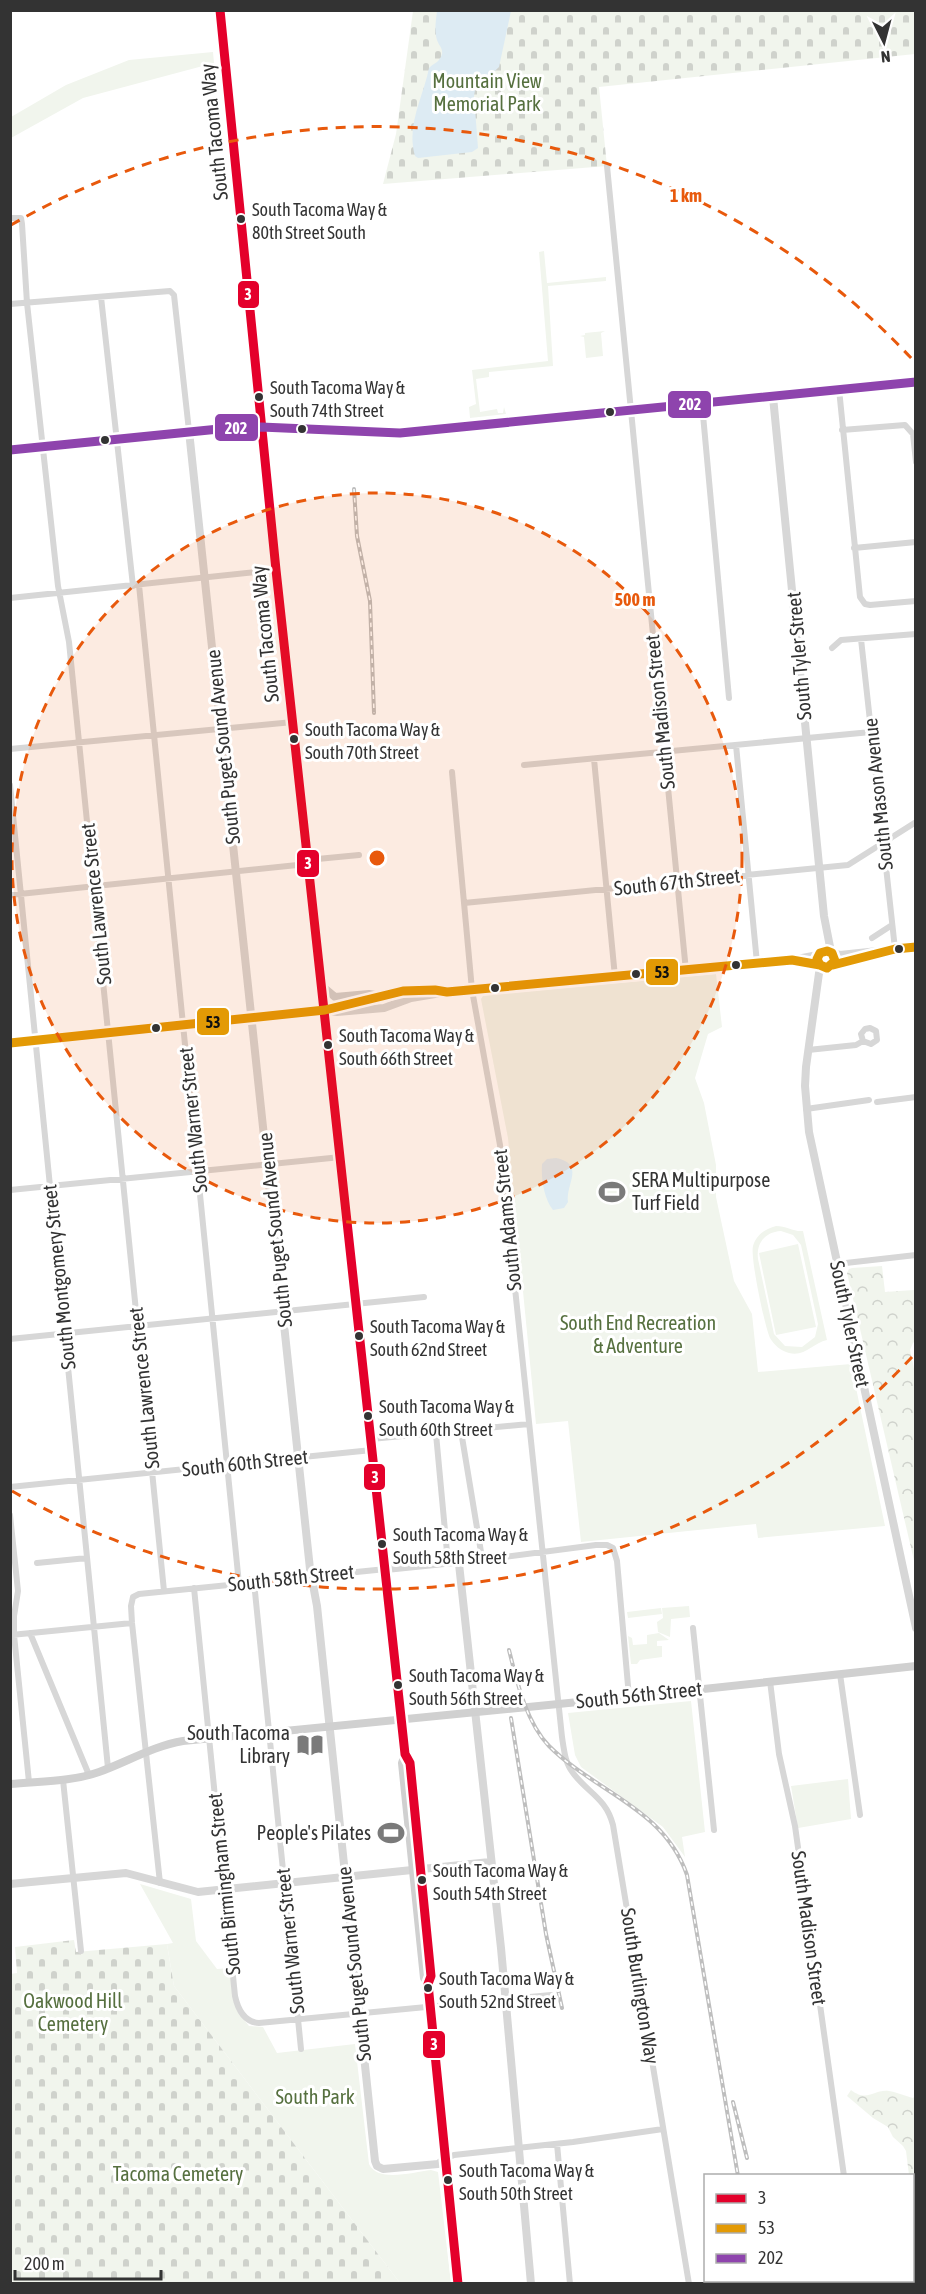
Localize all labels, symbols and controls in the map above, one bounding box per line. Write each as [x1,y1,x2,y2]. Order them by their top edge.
north arrow [854,12,914,72]
text: N [880,47,891,66]
street label: South Tacoma Way [195,63,232,201]
park label: Mountain View Memorial Park [432,69,542,115]
text: 1 km [670,185,702,206]
place label: South Tacoma Way & 80th Street South [252,199,388,243]
marker: South Tacoma Way & 80th Street South [235,213,247,225]
line badge: 3 [237,280,260,309]
text: 3 [244,285,252,303]
place label: South Tacoma Way & South 74th Street [270,377,406,421]
line badge: 202 [667,390,712,419]
marker: South Tacoma Way & South 74th Street [253,391,265,403]
text: 202 [679,395,701,413]
unlabelled marker [604,406,616,418]
line badge: 202 [214,413,259,442]
text: 202 [225,419,247,437]
unlabelled marker [296,423,308,435]
unlabelled marker [99,434,111,446]
street label: South Tacoma Way [246,565,283,703]
text: 500 m [615,589,655,610]
street label: South Tyler Street [781,591,816,721]
street label: South Madison Street [640,633,679,790]
street label: South Puget Sound Avenue [201,649,244,846]
street label: South Mason Avenue [858,717,897,871]
place label: South Tacoma Way & South 70th Street [305,719,441,763]
marker: South Tacoma Way & South 70th Street [288,733,300,745]
street label: South Lawrence Street [76,822,115,986]
centre of rings [367,848,387,868]
line badge: 3 [296,849,320,878]
text: 3 [304,854,312,872]
street label: South 67th Street [613,863,741,900]
unlabelled marker [893,943,905,955]
line badge: 53 [645,958,679,986]
unlabelled marker [730,959,742,971]
text: 53 [654,963,670,981]
unlabelled marker [630,968,642,980]
unlabelled marker [489,982,501,994]
line badge: 53 [196,1007,230,1036]
text: 53 [205,1013,221,1031]
unlabelled marker [150,1022,162,1034]
place label: South Tacoma Way & South 66th Street [339,1025,475,1069]
marker: South Tacoma Way & South 66th Street [322,1039,334,1051]
street label: South Warner Street [173,1046,212,1194]
street label: South Puget Sound Avenue [253,1132,296,1329]
street label: South Adams Street [488,1148,525,1292]
place label: SERA Multipurpose Turf Field [632,1168,770,1214]
sports icon: SERA Multipurpose Turf Field [597,1177,627,1207]
street label: South Montgomery Street [37,1183,80,1371]
street label: South Tyler Street [826,1259,875,1389]
street label: South Lawrence Street [124,1306,163,1470]
park label: South End Recreation & Adventure [560,1311,716,1357]
place label: South Tacoma Way & South 62nd Street [370,1316,506,1360]
marker: South Tacoma Way & South 62nd Street [353,1330,365,1342]
place label: South Tacoma Way & South 60th Street [379,1396,515,1440]
marker: South Tacoma Way & South 60th Street [362,1410,374,1422]
street label: South 60th Street [181,1444,309,1481]
line badge: 3 [363,1463,386,1491]
text: 3 [371,1468,379,1486]
place label: South Tacoma Way & South 58th Street [393,1524,529,1568]
marker: South Tacoma Way & South 58th Street [376,1538,388,1550]
street label: South 58th Street [227,1559,355,1596]
place label: South Tacoma Way & South 56th Street [409,1665,545,1709]
street label: South 56th Street [575,1676,703,1713]
marker: South Tacoma Way & South 56th Street [392,1679,404,1691]
place label: South Tacoma Library [187,1721,290,1767]
library icon: South Tacoma Library [295,1730,325,1760]
street label: South Birmingham Street [202,1792,245,1976]
sports icon: People's Pilates [376,1818,406,1848]
place label: People's Pilates [257,1821,371,1844]
street label: South Madison Street [787,1849,832,2007]
place label: South Tacoma Way & South 54th Street [433,1860,569,1904]
street label: South Puget Sound Avenue [332,1866,375,2063]
street label: South Warner Street [270,1867,309,2015]
marker: South Tacoma Way & South 54th Street [416,1874,428,1886]
street label: South Burlington Way [617,1906,664,2066]
place label: South Tacoma Way & South 52nd Street [439,1968,575,2012]
marker: South Tacoma Way & South 52nd Street [422,1982,434,1994]
park label: Oakwood Hill Cemetery [23,1989,123,2035]
line badge: 3 [422,2030,446,2059]
text: 3 [430,2035,438,2053]
park label: South Park [275,2085,355,2108]
place label: South Tacoma Way & South 50th Street [459,2160,595,2204]
park label: Tacoma Cemetery [113,2162,243,2185]
marker: South Tacoma Way & South 50th Street [442,2174,454,2186]
legend [704,2174,914,2282]
text: 3 [758,2187,766,2208]
text: 53 [758,2217,775,2238]
scale bar [15,2243,160,2281]
text: 202 [758,2247,783,2268]
text: 200 m [24,2253,65,2274]

